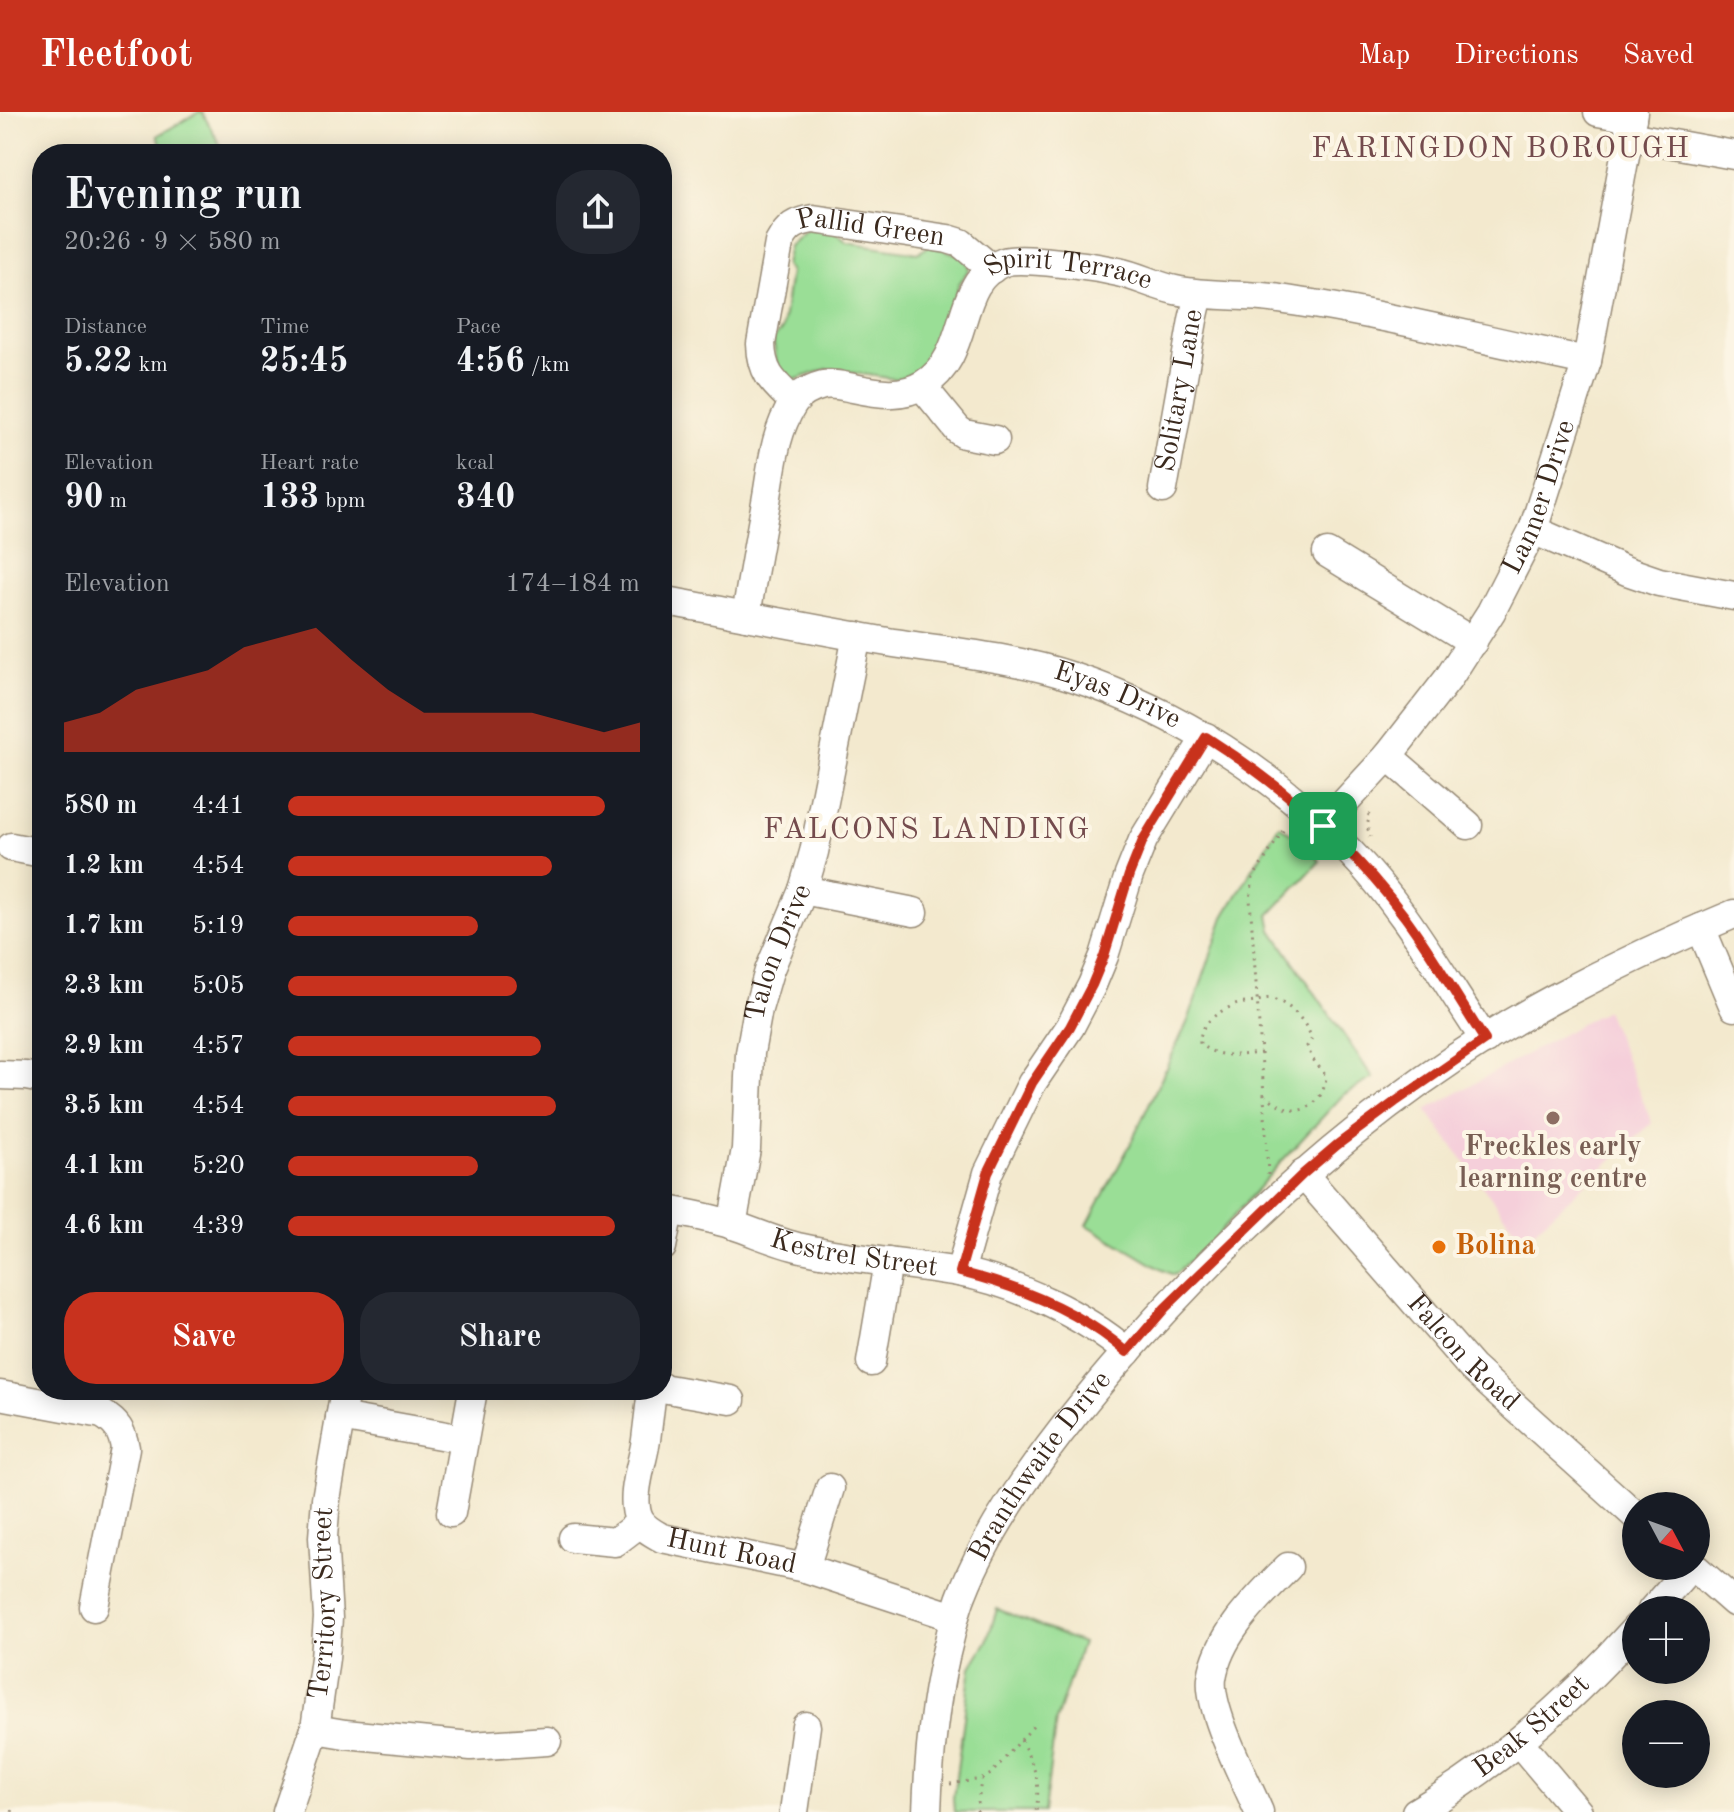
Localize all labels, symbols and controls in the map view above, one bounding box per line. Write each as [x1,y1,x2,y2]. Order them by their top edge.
text: Fleetfoot [40,37,192,75]
text: Map [1358,42,1410,70]
text: Directions [1454,42,1579,70]
text: Saved [1623,42,1694,70]
district label: FARINGDON BOROUGH [1311,134,1691,164]
button: share [556,170,640,254]
text: Evening run [64,174,302,218]
street label: Pallid Green [794,205,947,252]
text: 20:26 · 9 × 580 m [64,229,281,255]
street label: Spirit Terrace [980,246,1156,296]
street label: Solitary Lane [1152,306,1209,474]
text: Distance [64,316,147,338]
text: Time [260,316,309,338]
text: Pace [456,316,501,338]
text: 5.22 [64,345,133,379]
text: 25:45 [260,345,348,379]
text: 4:56 [456,345,525,379]
text: km [133,354,168,376]
text: /km [525,354,570,376]
street label: Lanner Drive [1499,417,1581,579]
text: Elevation [64,452,154,474]
text: Heart rate [260,452,359,474]
text: kcal [456,452,494,474]
text: 90 [64,481,103,515]
text: 133 [260,481,319,515]
text: 340 [456,481,515,515]
text: m [103,490,127,512]
text: bpm [319,490,365,512]
text: Elevation [64,571,170,597]
text: 174–184 m [505,571,640,597]
street label: Eyas Drive [1050,658,1185,735]
pin [1289,792,1357,860]
text: 580 m [64,793,137,819]
text: 4:41 [192,793,245,819]
icon: arrive [1301,804,1345,848]
district label: FALCONS LANDING [763,815,1091,845]
text: 1.2 km [64,853,144,879]
text: 4:54 [192,853,245,879]
street label: Talon Drive [742,880,818,1023]
text: 1.7 km [64,913,144,939]
text: 5:19 [192,913,245,939]
text: 2.3 km [64,973,144,999]
text: 5:05 [192,973,245,999]
text: 2.9 km [64,1033,144,1059]
text: 4:57 [192,1033,245,1059]
text: 3.5 km [64,1093,144,1119]
text: 4:54 [192,1093,245,1119]
marker: Freckles early learning centre [1544,1109,1562,1127]
place label: Freckles early learning centre [1459,1134,1647,1194]
text: 4.1 km [64,1153,144,1179]
text: 5:20 [192,1153,245,1179]
text: 4.6 km [64,1213,144,1239]
text: 4:39 [192,1213,245,1239]
street label: Kestrel Street [766,1226,940,1283]
place label: Bolina [1455,1233,1536,1261]
marker: Bolina [1430,1238,1448,1256]
street label: Falcon Road [1401,1289,1524,1417]
button: Save [64,1292,344,1384]
button: Share [360,1292,640,1384]
street label: Branthwaite Drive [965,1366,1117,1566]
north arrow [1622,1492,1710,1580]
map controls [1622,1492,1710,1788]
street label: Territory Street [305,1506,342,1702]
street label: Hunt Road [664,1525,799,1580]
button: + [1622,1596,1710,1684]
street label: Beak Street [1469,1671,1596,1784]
button: − [1622,1700,1710,1788]

